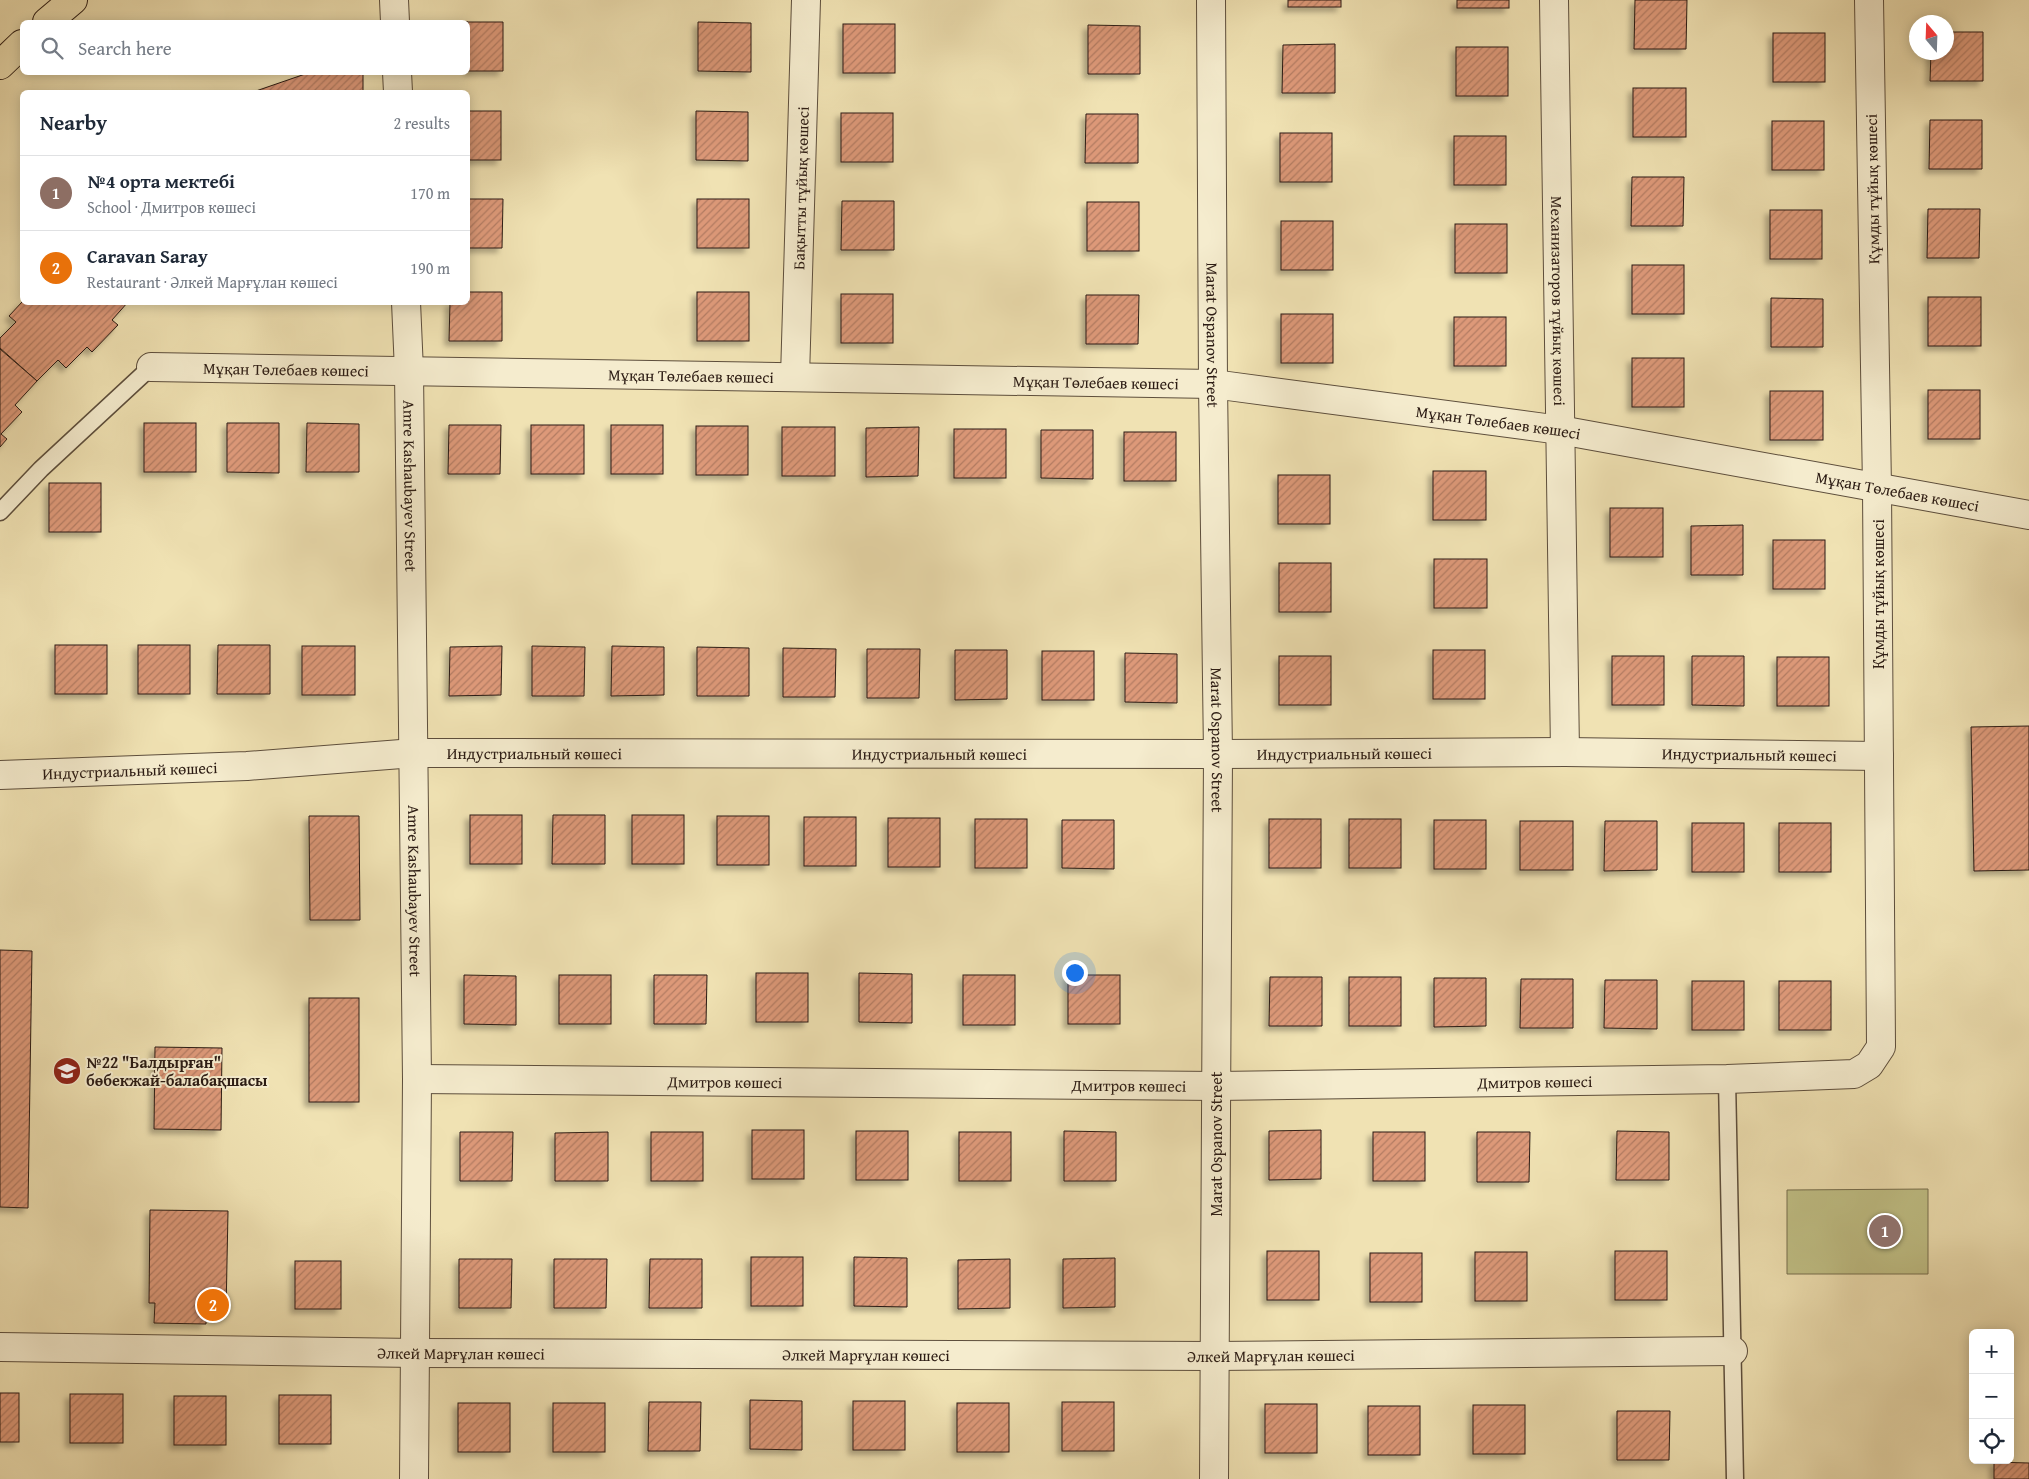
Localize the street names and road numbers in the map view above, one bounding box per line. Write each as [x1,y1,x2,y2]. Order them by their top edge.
street label: Бақытты тұйық көшесі [786,106,815,270]
street label: Құмды тұйық көшесі [1859,113,1885,264]
street label: Механизаторов тұйық көшесі [1545,196,1572,407]
street label: Marat Ospanov Street [1200,262,1225,408]
street label: Мұқан Төлебаев көшесі [203,356,370,382]
street label: Мұқан Төлебаев көшесі [608,362,775,389]
street label: Мұқан Төлебаев көшесі [1013,369,1179,395]
street label: Мұқан Төлебаев көшесі [1415,399,1583,446]
street label: Amre Kashaubayev Street [397,400,423,572]
street label: Мұқан Төлебаев көшесі [1814,465,1982,518]
street label: Құмды тұйық көшесі [1866,518,1890,669]
street label: Marat Ospanov Street [1205,667,1230,813]
street label: Индустриальный көшесі [447,741,622,765]
street label: Индустриальный көшесі [1257,741,1432,766]
street label: Индустриальный көшесі [1662,741,1838,767]
street label: Индустриальный көшесі [852,742,1027,766]
street label: Индустриальный көшесі [42,755,218,785]
street label: Amre Kashaubayev Street [402,805,428,977]
street label: Дмитров көшесі [666,1069,783,1094]
street label: Дмитров көшесі [1476,1069,1593,1094]
street label: Marat Ospanov Street [1204,1071,1228,1216]
street label: Дмитров көшесі [1070,1073,1187,1098]
street label: Әлкей Марғұлан көшесі [377,1340,545,1365]
street label: Әлкей Марғұлан көшесі [782,1342,950,1367]
street label: Әлкей Марғұлан көшесі [1187,1343,1355,1368]

